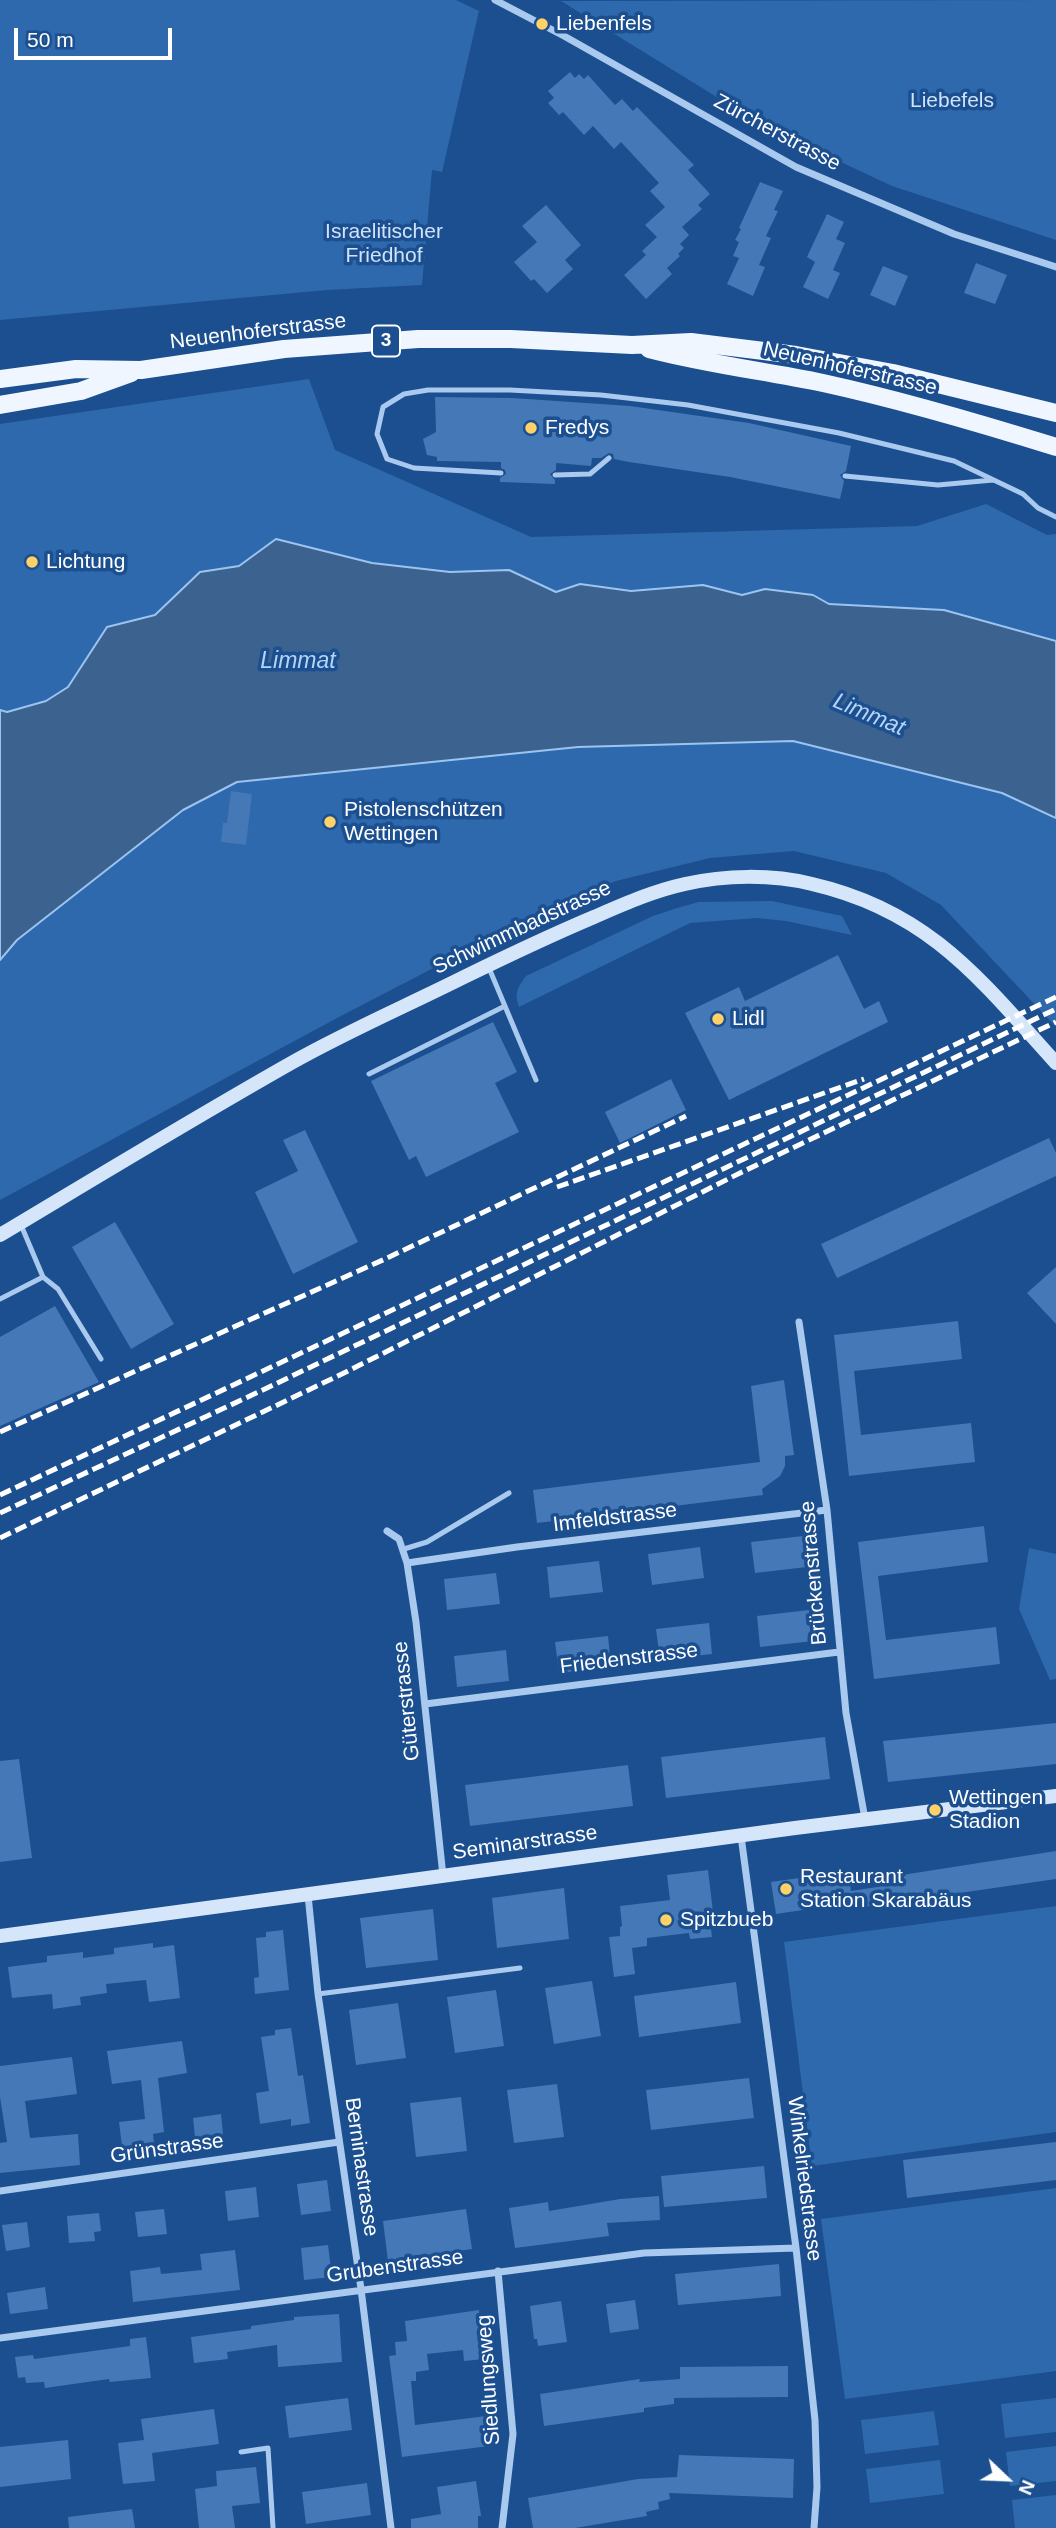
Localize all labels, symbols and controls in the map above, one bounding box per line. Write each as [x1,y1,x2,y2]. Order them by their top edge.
place label: Liebenfels [556,11,652,37]
scale bar [18,14,175,58]
marker: Liebenfels [534,16,550,32]
text: 50 m [27,28,74,51]
park label: Liebefels [910,88,994,114]
street label: Zürcherstrasse [709,89,845,177]
park label: Israelitischer Friedhof [325,219,443,269]
street label: Neuenhoferstrasse [168,309,348,355]
road number: 3 [372,326,400,356]
street label: Neuenhoferstrasse [761,337,939,401]
place label: Fredys [545,415,609,441]
marker: Fredys [523,420,539,436]
place label: Lichtung [46,549,125,575]
marker: Lichtung [24,554,40,570]
water label: Limmat [260,648,336,676]
water label: Limmat [829,688,909,742]
place label: Pistolenschützen Wettingen [344,797,503,847]
marker: Pistolenschützen Wettingen [322,814,338,830]
street label: Schwimmbadstrasse [429,876,615,980]
place label: Lidl [732,1006,765,1032]
marker: Lidl [710,1011,726,1027]
street label: Imfeldstrasse [551,1498,679,1538]
street label: Brückenstrasse [795,1500,833,1646]
street label: Friedenstrasse [559,1638,699,1680]
street label: Güterstrasse [388,1640,426,1762]
place label: Wettingen Stadion [949,1785,1043,1835]
marker: Wettingen Stadion [927,1802,943,1818]
street label: Seminarstrasse [451,1820,599,1866]
place label: Restaurant Station Skarabäus [800,1864,972,1914]
marker: Restaurant Station Skarabäus [778,1881,794,1897]
place label: Spitzbueb [680,1907,773,1933]
marker: Spitzbueb [658,1912,674,1928]
street label: Winkelriedstrasse [781,2095,827,2263]
street label: Berninastrasse [339,2096,383,2238]
street label: Grünstrasse [109,2129,225,2169]
street label: Grubenstrasse [325,2245,465,2289]
street label: Siedlungsweg [472,2314,506,2446]
north arrow [972,2444,1042,2514]
text: N [1014,2477,1039,2498]

